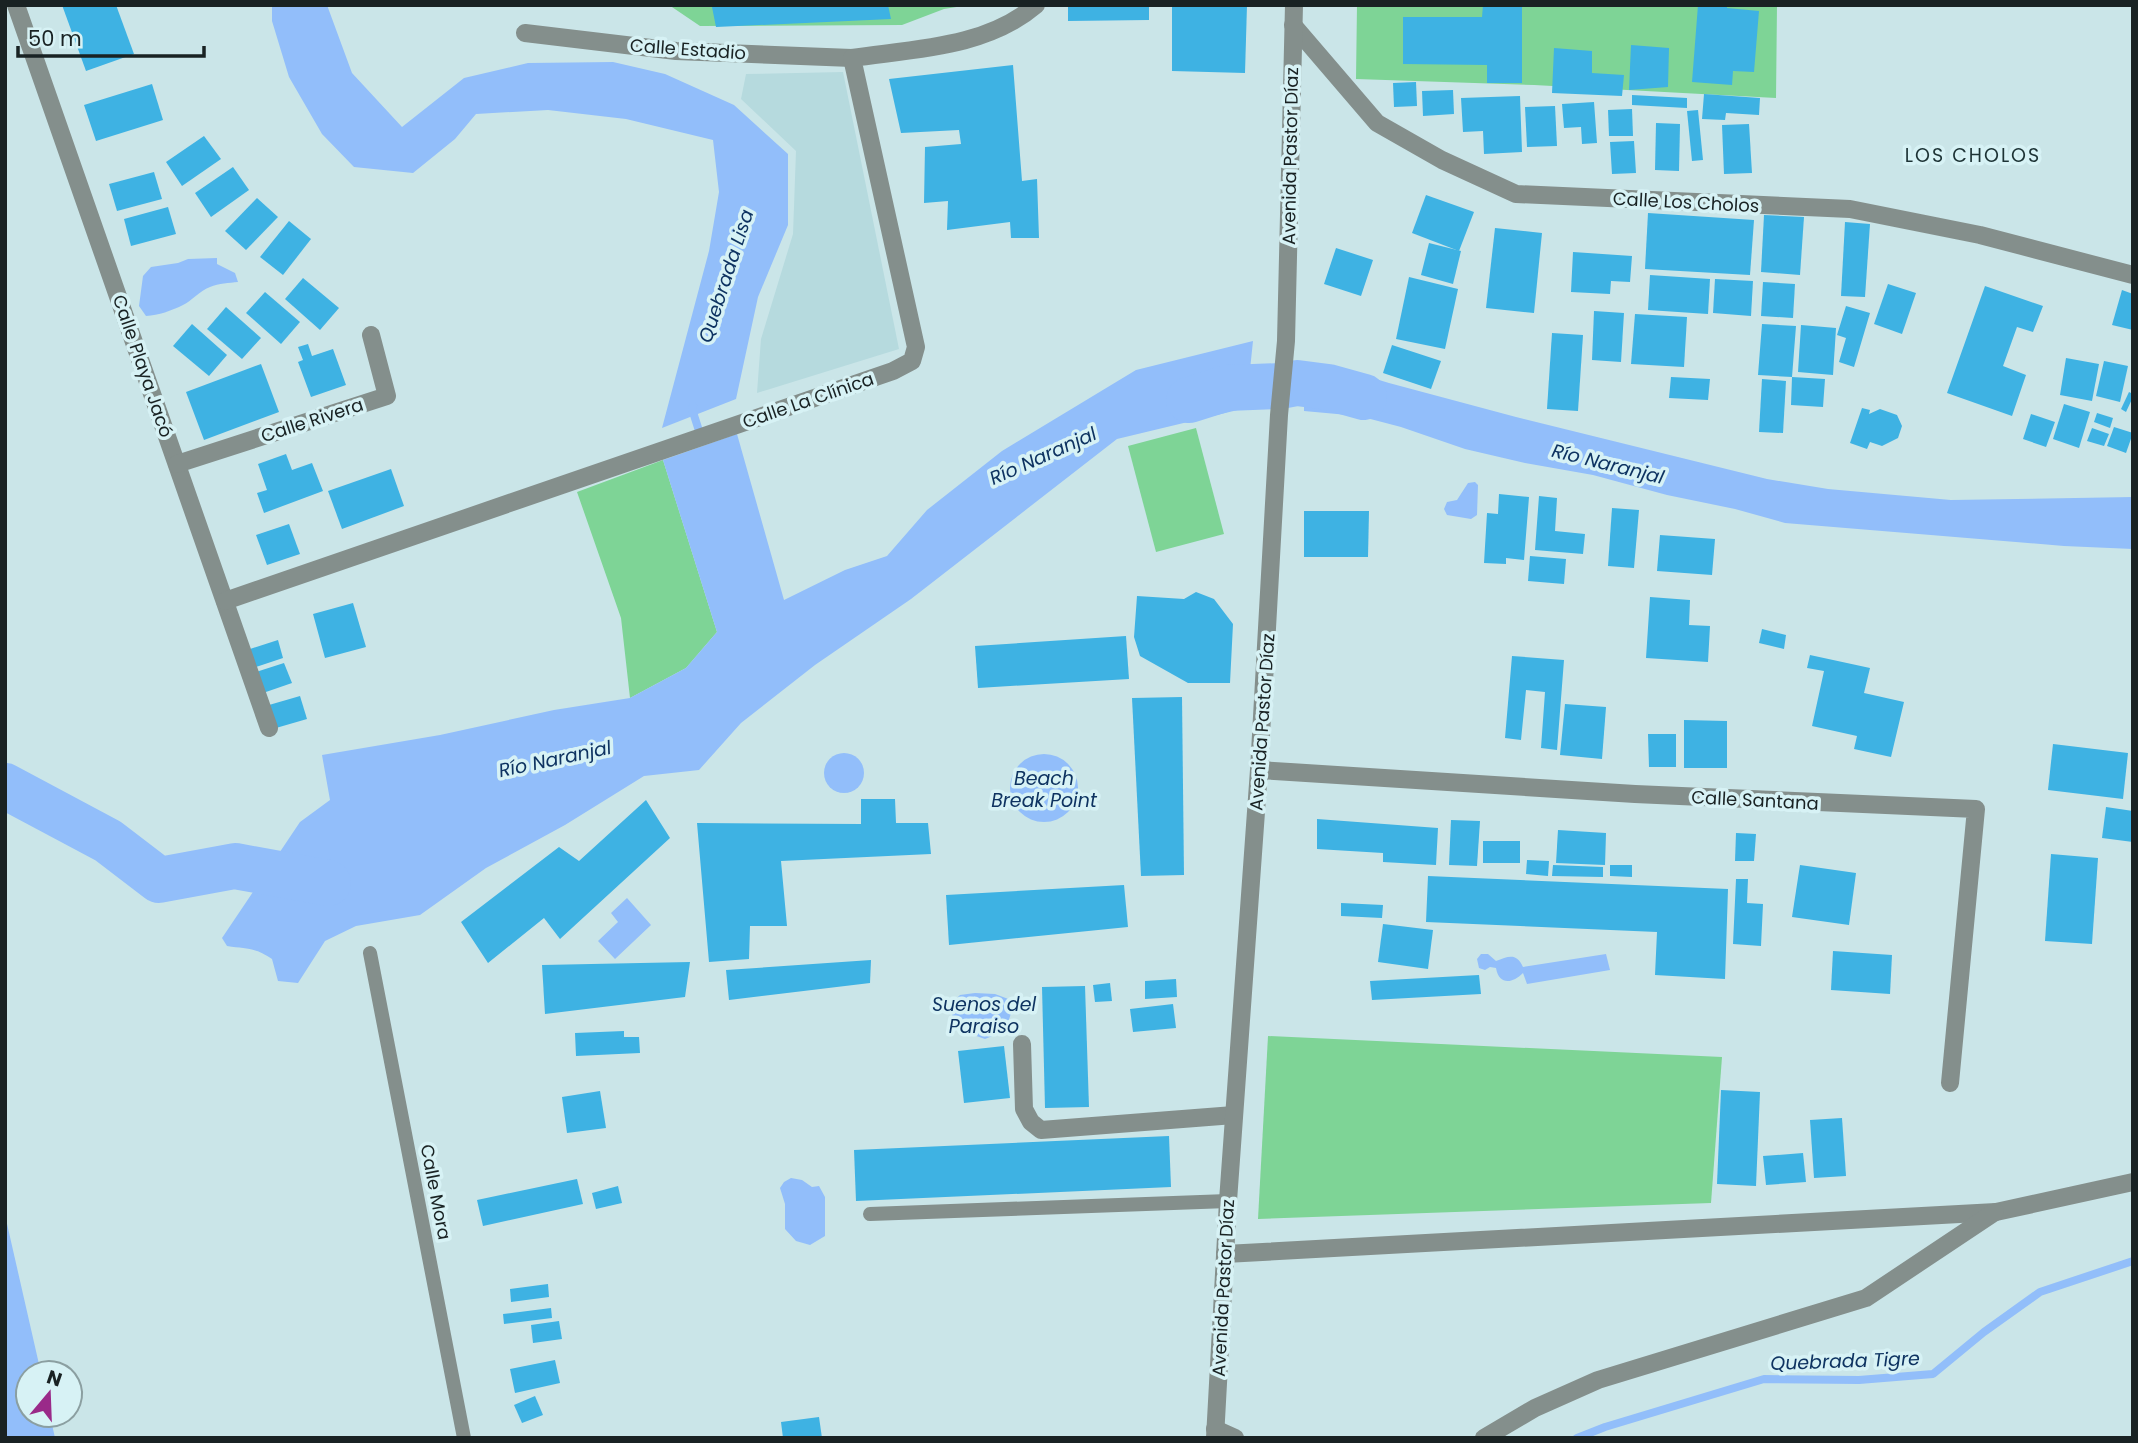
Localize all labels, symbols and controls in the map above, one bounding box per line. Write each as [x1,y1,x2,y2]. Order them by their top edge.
scale bar [18,14,203,58]
text: 50 m [28,24,82,53]
street label: Calle Estadio [629,32,747,66]
street label: Avenida Pastor Díaz [1276,67,1304,245]
district label: LOS CHOLOS [1905,142,2041,169]
street label: Calle Los Cholos [1612,186,1760,218]
water label: Quebrada Lisa [692,206,760,346]
street label: Calle Playa Jacó [107,291,179,441]
street label: Calle La Clínica [739,366,877,434]
street label: Calle Rivera [258,392,366,448]
water label: Río Naranjal [985,420,1101,492]
water label: Río Naranjal [1549,437,1667,491]
street label: Avenida Pastor Díaz [1243,633,1281,811]
water label: Río Naranjal [496,734,614,784]
water label: Beach Break Point [991,765,1098,814]
street label: Calle Santana [1691,784,1819,816]
water label: Suenos del Paraiso [932,991,1036,1040]
street label: Calle Mora [414,1142,458,1242]
street label: Avenida Pastor Díaz [1206,1199,1240,1377]
water label: Quebrada Tigre [1770,1345,1920,1377]
north arrow [14,1359,84,1429]
text: N [43,1363,66,1393]

